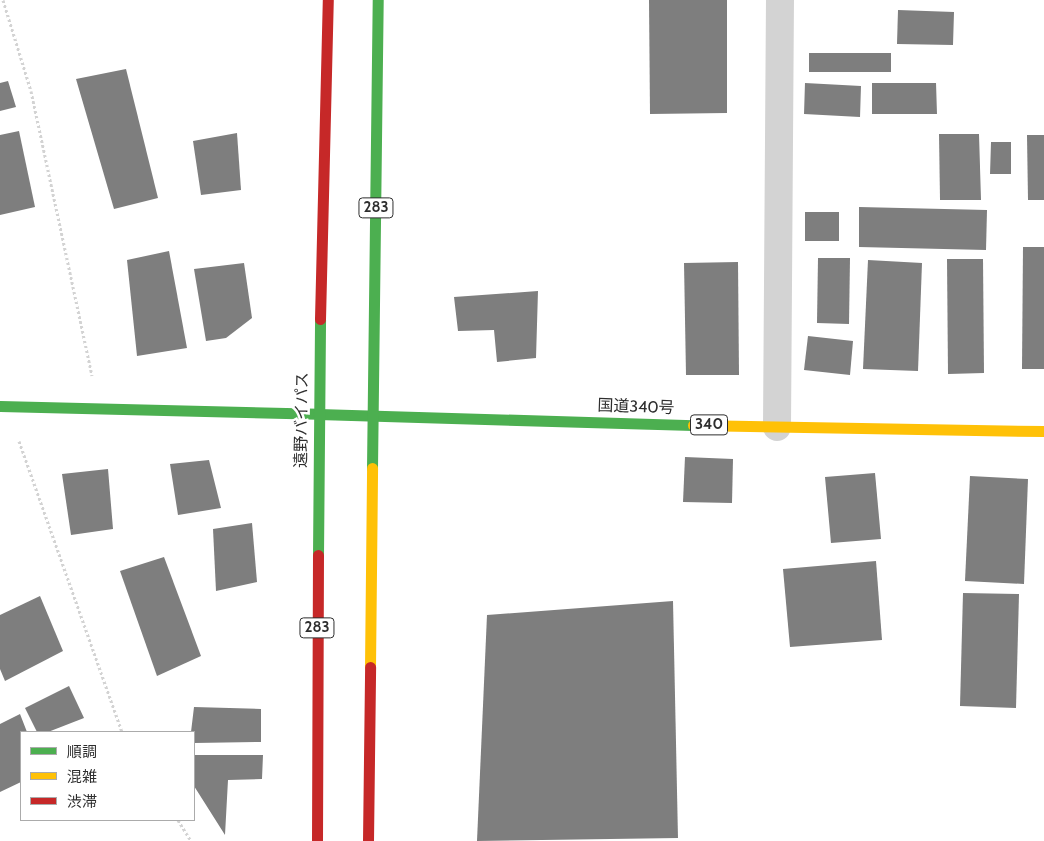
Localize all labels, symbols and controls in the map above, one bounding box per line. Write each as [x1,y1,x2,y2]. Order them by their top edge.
road number: 283 [357,196,395,220]
street label: 遠野バイパス [292,372,312,468]
street label: 国道340号 [597,396,675,418]
road number: 340 [689,412,729,438]
road number: 283 [298,616,336,640]
legend [20,731,195,821]
text: 順調 [67,743,97,761]
text: 混雑 [67,768,97,786]
text: 渋滞 [67,793,97,811]

